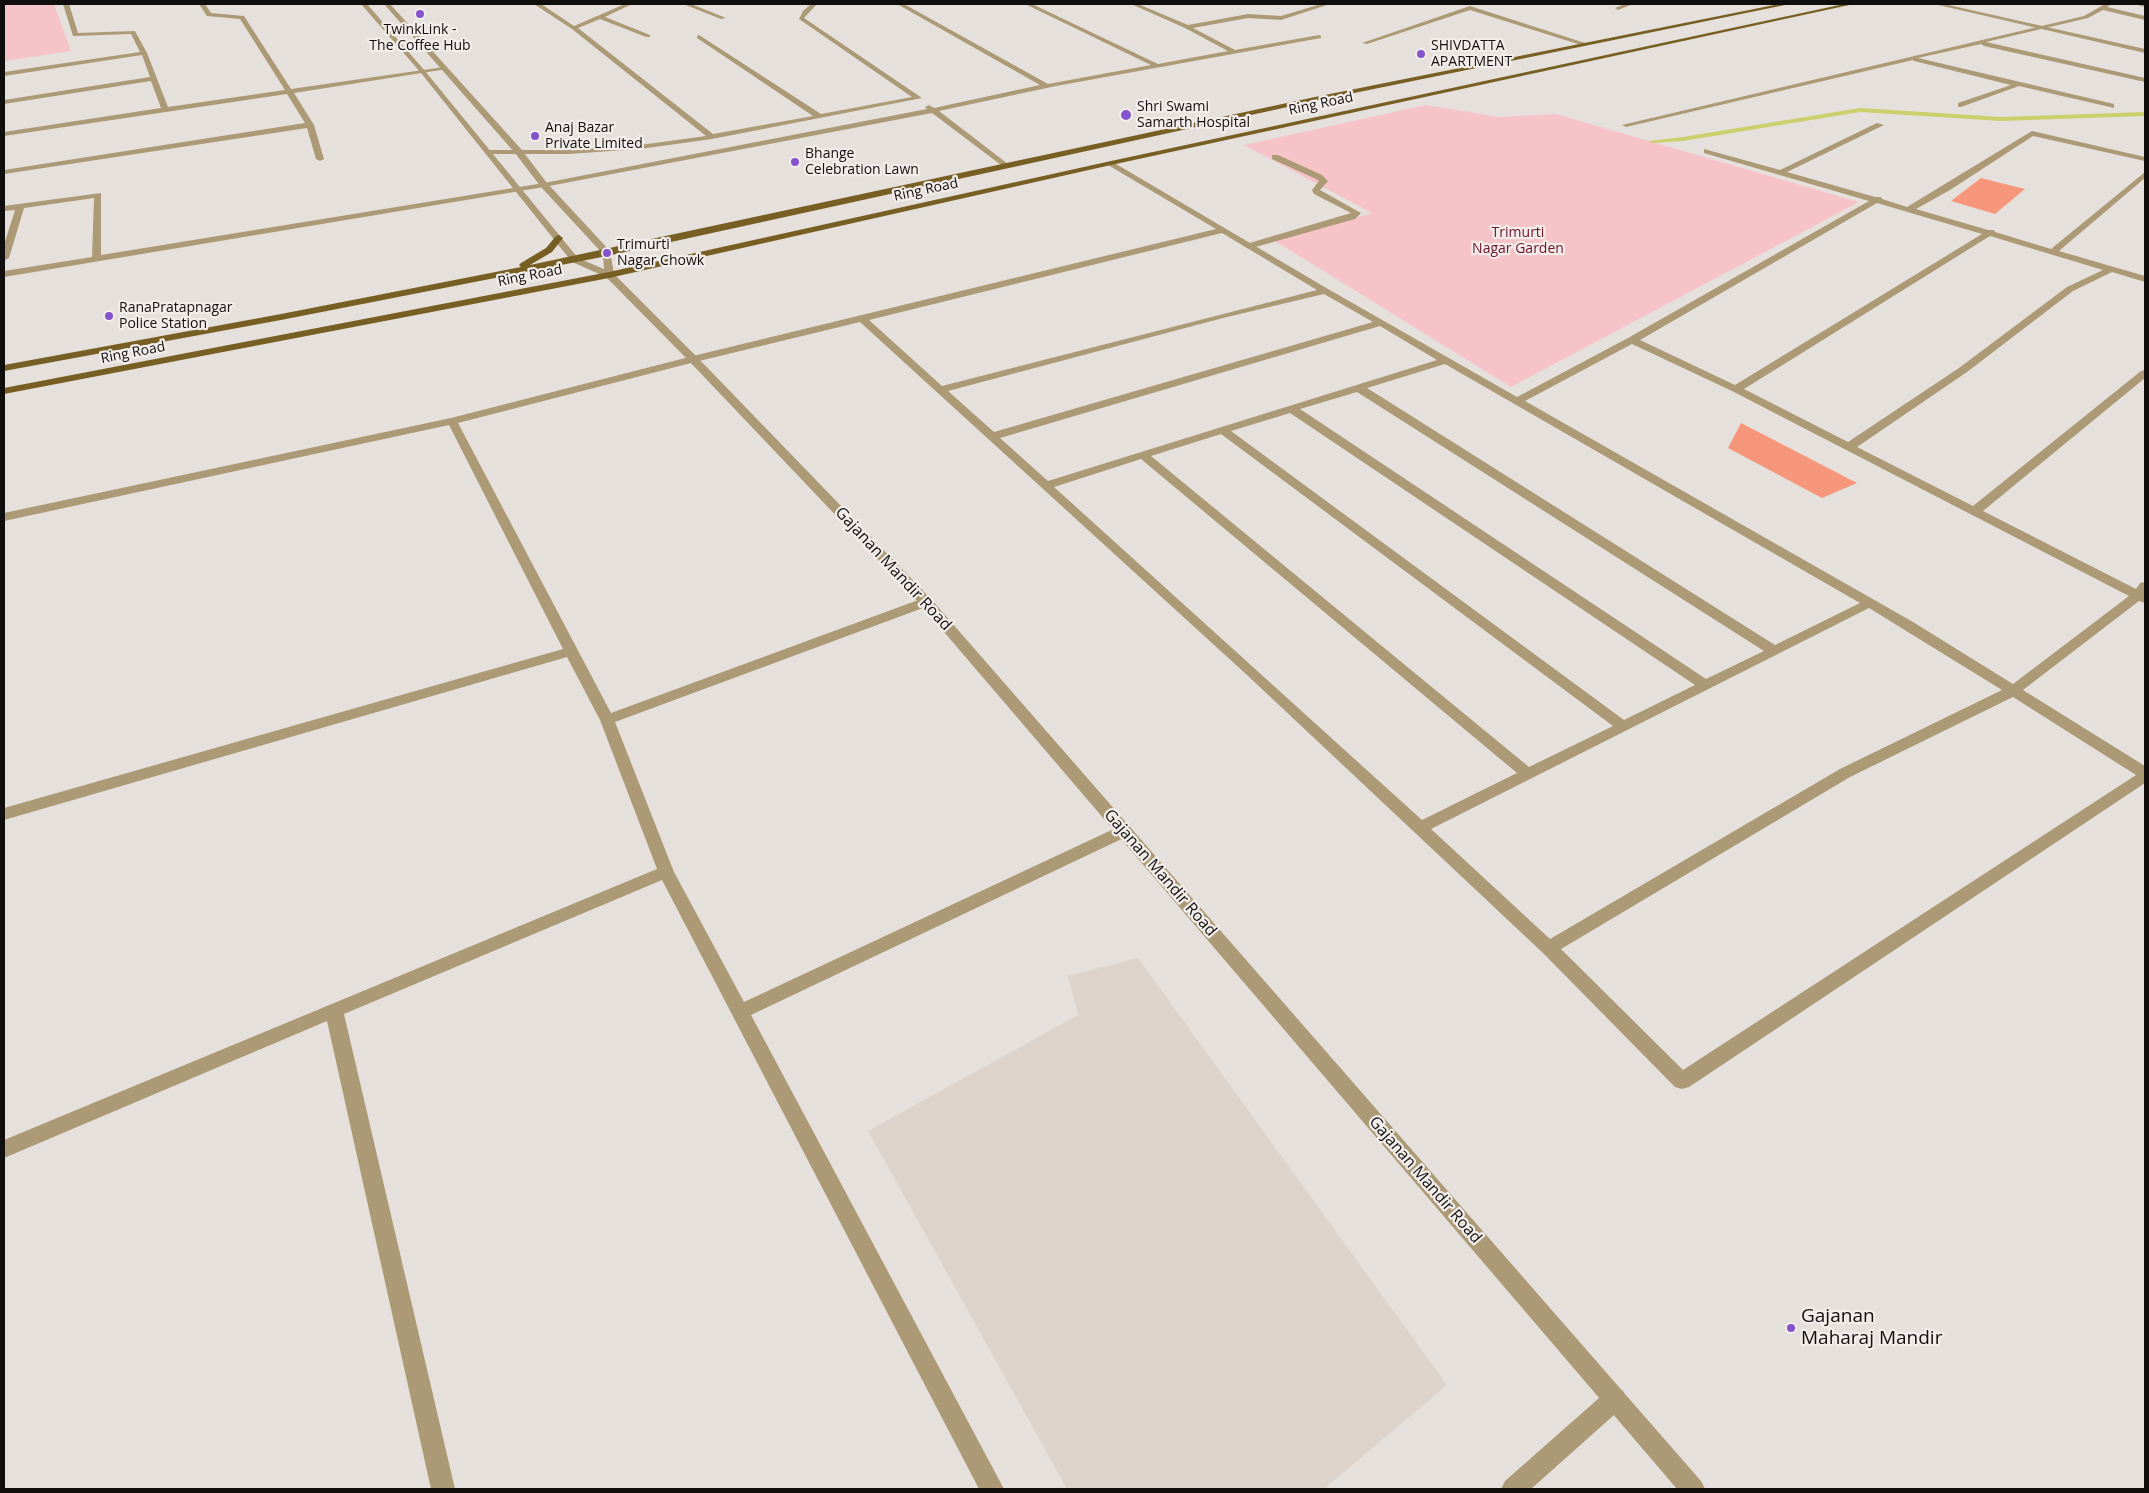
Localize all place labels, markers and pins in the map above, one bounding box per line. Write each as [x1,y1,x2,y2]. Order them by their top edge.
marker: TwinkLink - The Coffee Hub [414,8,426,20]
place label: TwinkLink - The Coffee Hub [369,22,471,54]
place label: SHIVDATTA APARTMENT [1431,38,1512,70]
marker: SHIVDATTA APARTMENT [1415,48,1427,60]
place label: Shri Swami Samarth Hospital [1137,99,1250,132]
marker: Shri Swami Samarth Hospital [1119,108,1133,122]
place label: Anaj Bazar Private Limited [545,120,643,152]
marker: Anaj Bazar Private Limited [529,130,541,142]
place label: Bhange Celebration Lawn [805,146,919,178]
marker: Bhange Celebration Lawn [789,156,801,168]
place label: Trimurti Nagar Chowk [617,237,704,270]
marker: Trimurti Nagar Chowk [601,247,613,259]
place label: RanaPratapnagar Police Station [119,300,233,332]
marker: RanaPratapnagar Police Station [103,310,115,322]
place label: Gajanan Maharaj Mandir [1801,1306,1942,1350]
marker: Gajanan Maharaj Mandir [1785,1322,1797,1334]

